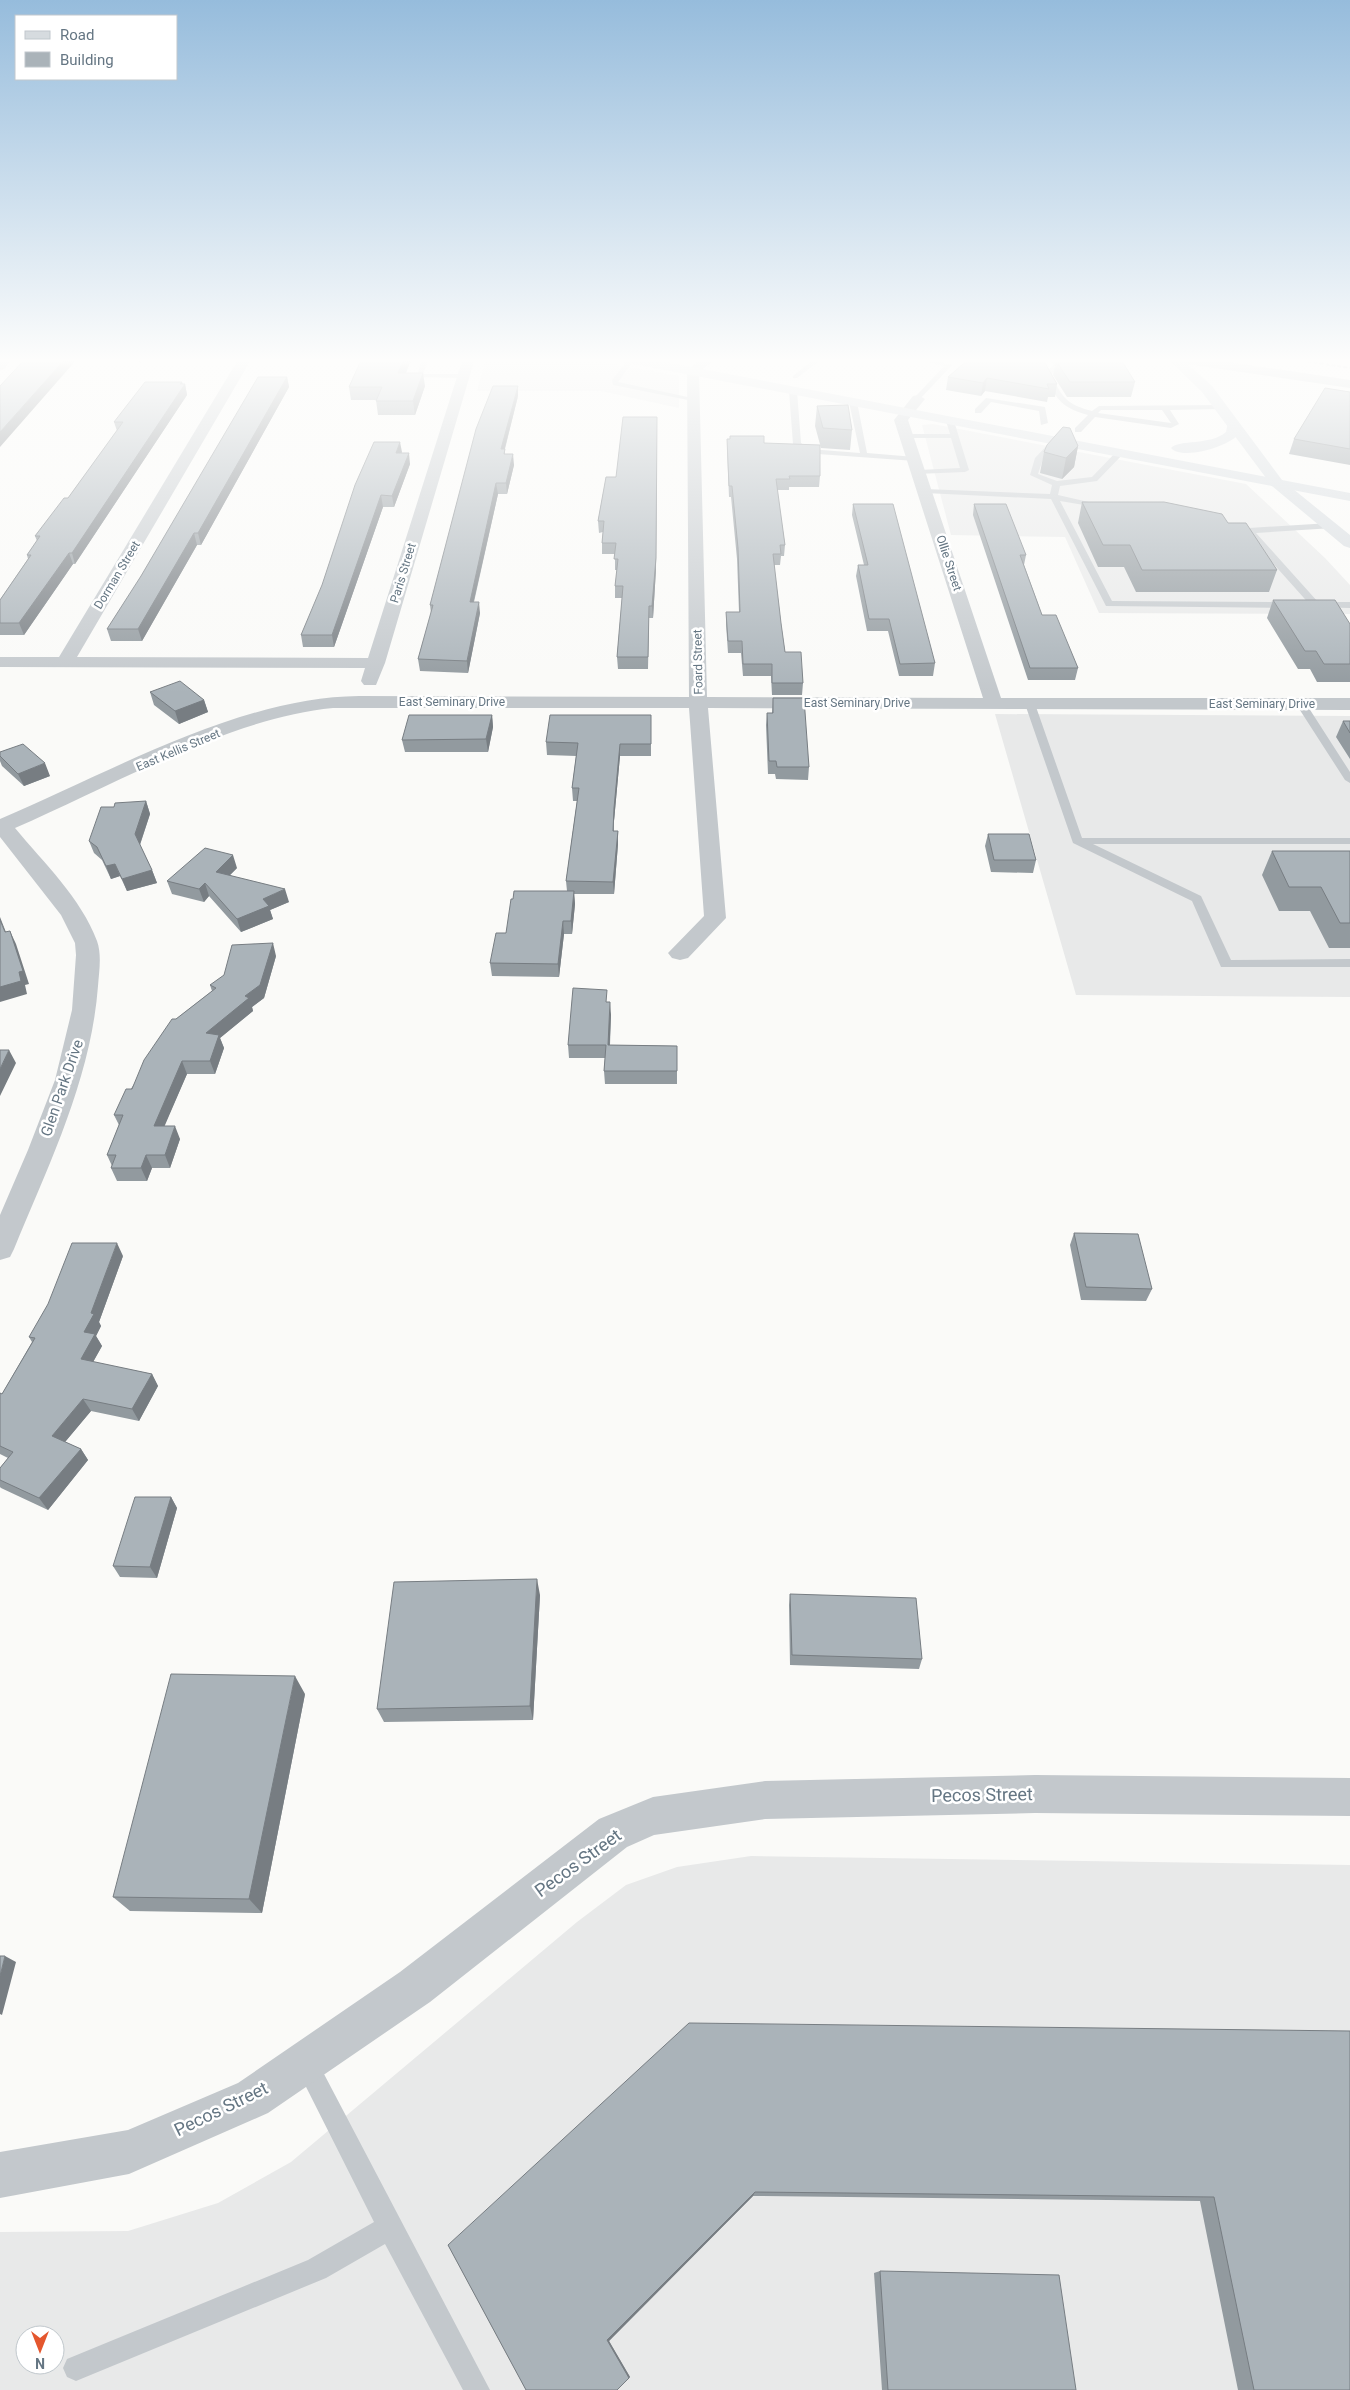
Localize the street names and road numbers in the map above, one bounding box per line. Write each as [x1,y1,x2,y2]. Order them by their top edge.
street label: Ollie Street [933,533,965,593]
street label: Dorman Street [91,538,143,612]
street label: Paris Street [387,541,419,605]
street label: Foard Street [690,629,706,695]
street label: East Seminary Drive [399,695,505,709]
street label: East Seminary Drive [804,696,910,710]
street label: East Seminary Drive [1209,697,1315,711]
street label: East Kellis Street [134,726,222,774]
street label: Glen Park Drive [37,1037,87,1139]
street label: Pecos Street [931,1783,1033,1806]
street label: Pecos Street [530,1824,625,1901]
street label: Pecos Street [170,2077,271,2140]

